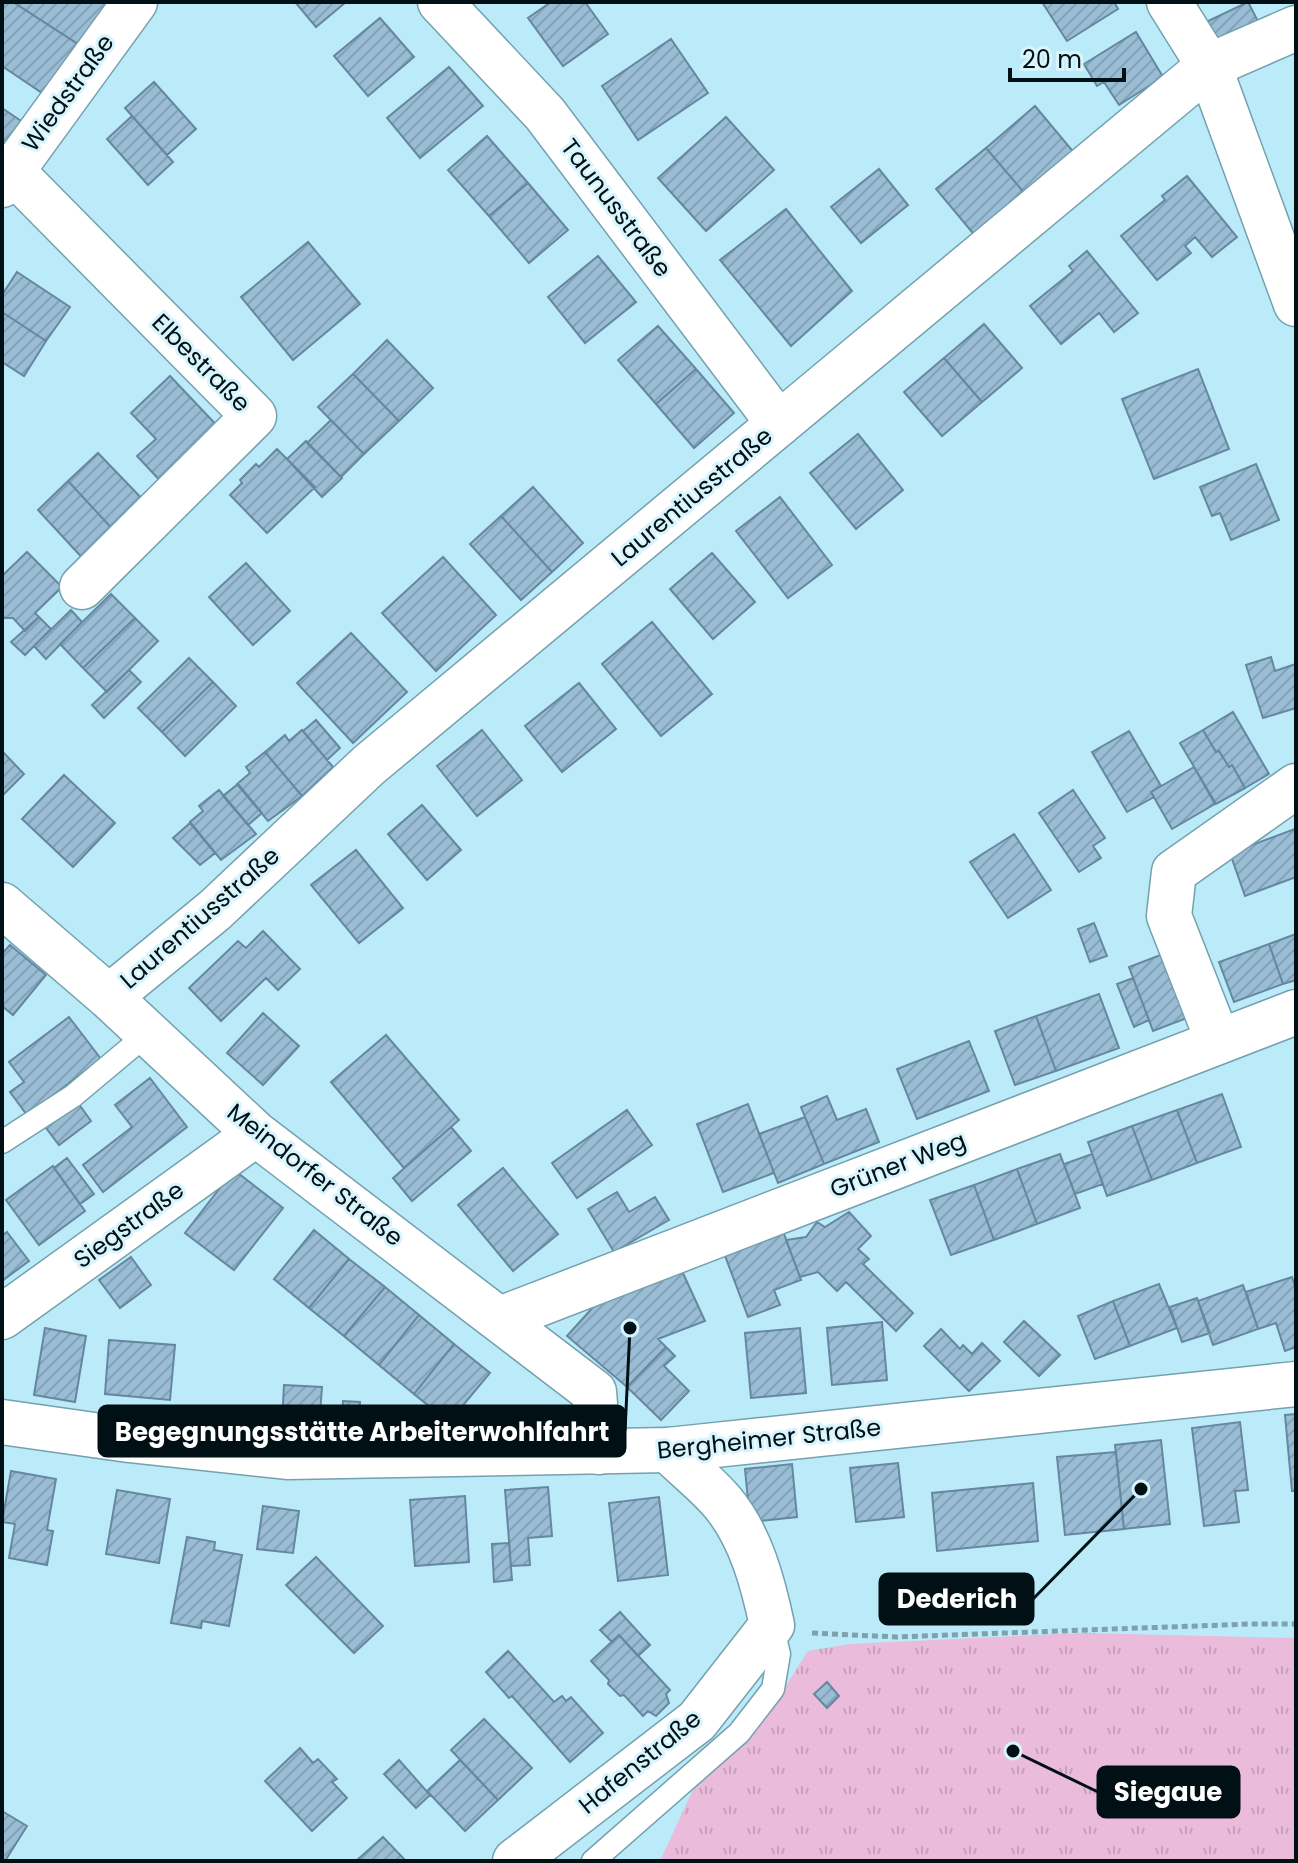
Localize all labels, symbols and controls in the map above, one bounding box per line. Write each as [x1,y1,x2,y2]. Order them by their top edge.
street label: Wiedstraße [14,27,122,158]
scale bar [1010,32,1124,82]
text: 20 m [1022,43,1082,76]
street label: Taunusstraße [553,132,679,284]
street label: Elbestraße [145,306,258,419]
street label: Laurentiusstraße [604,419,779,574]
street label: Laurentiusstraße [113,839,286,996]
street label: Meindorfer Straße [221,1096,410,1254]
street label: Grüner Weg [825,1123,971,1206]
street label: Siegstraße [67,1173,190,1276]
callout: Begegnungsstätte Arbeiterwohlfahrt [99,1406,625,1456]
street label: Bergheimer Straße [655,1410,883,1467]
text: Begegnungsstätte Arbeiterwohlfahrt [115,1414,609,1450]
callout: Dederich [880,1574,1033,1624]
text: Dederich [897,1581,1017,1617]
street label: Hafenstraße [572,1702,708,1821]
callout: Siegaue [1098,1767,1239,1817]
text: Siegaue [1114,1774,1222,1810]

